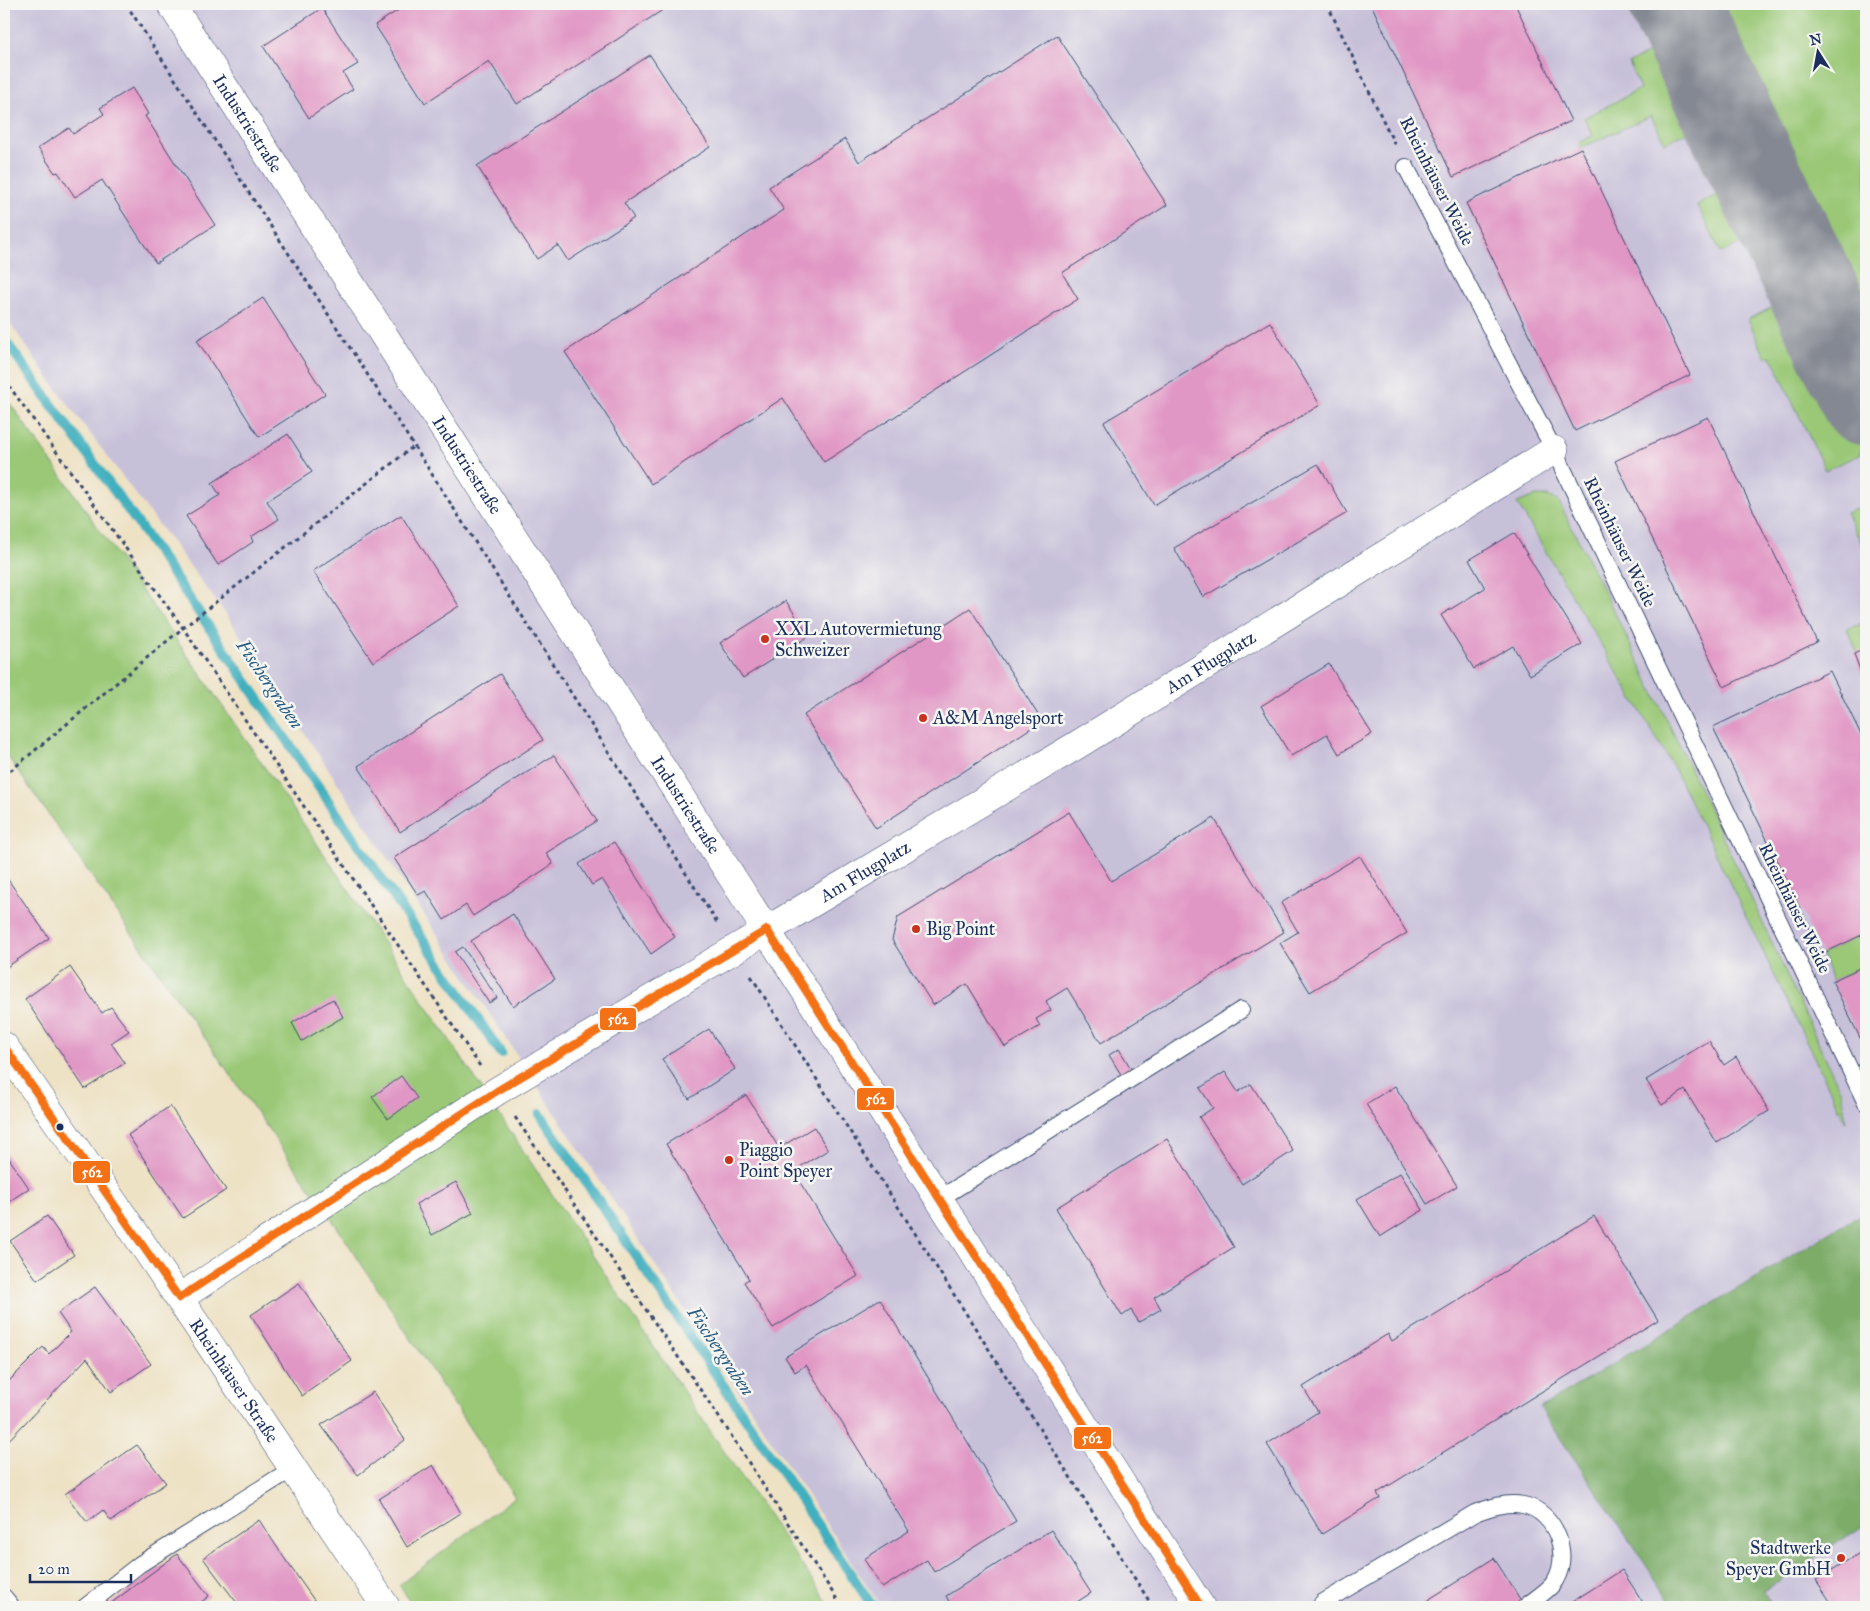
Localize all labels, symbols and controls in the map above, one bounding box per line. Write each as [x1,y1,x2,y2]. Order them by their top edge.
north arrow [1792,28,1842,78]
text: N [1808,30,1823,49]
street label: Industriestraße [208,70,287,177]
street label: Rheinhäuser Weide [1395,113,1479,249]
street label: Industriestraße [428,412,507,518]
street label: Rheinhäuser Weide [1579,473,1661,611]
place label: XXL Autovermietung Schweizer [775,618,942,661]
street label: Am Flugplatz [1161,626,1260,699]
marker: XXL Autovermietung Schweizer [759,633,771,645]
water label: Fischergraben [231,634,308,733]
place label: A&M Angelsport [932,707,1064,730]
marker: A&M Angelsport [917,712,929,724]
street label: Industriestraße [646,752,725,858]
street label: Am Flugplatz [815,836,914,907]
street label: Rheinhäuser Weide [1754,839,1836,977]
place label: Big Point [926,918,996,941]
marker: Big Point [910,923,922,935]
line badge: 562 [599,1007,637,1031]
text: 562 [608,1011,629,1028]
line badge: 562 [856,1087,895,1111]
text: 562 [866,1091,887,1108]
unlabelled marker [55,1122,65,1132]
place label: Piaggio Point Speyer [739,1139,832,1182]
marker: Piaggio Point Speyer [723,1154,735,1166]
line badge: 562 [72,1160,111,1184]
text: 562 [82,1164,103,1181]
water label: Fischergraben [682,1301,759,1400]
street label: Rheinhäuser Straße [185,1314,283,1447]
line badge: 562 [1073,1426,1112,1450]
text: 562 [1082,1430,1103,1447]
place label: Stadtwerke Speyer GmbH [1726,1537,1831,1580]
scale bar [30,1551,131,1583]
marker: Stadtwerke Speyer GmbH [1835,1552,1847,1564]
text: 20 m [38,1560,70,1578]

